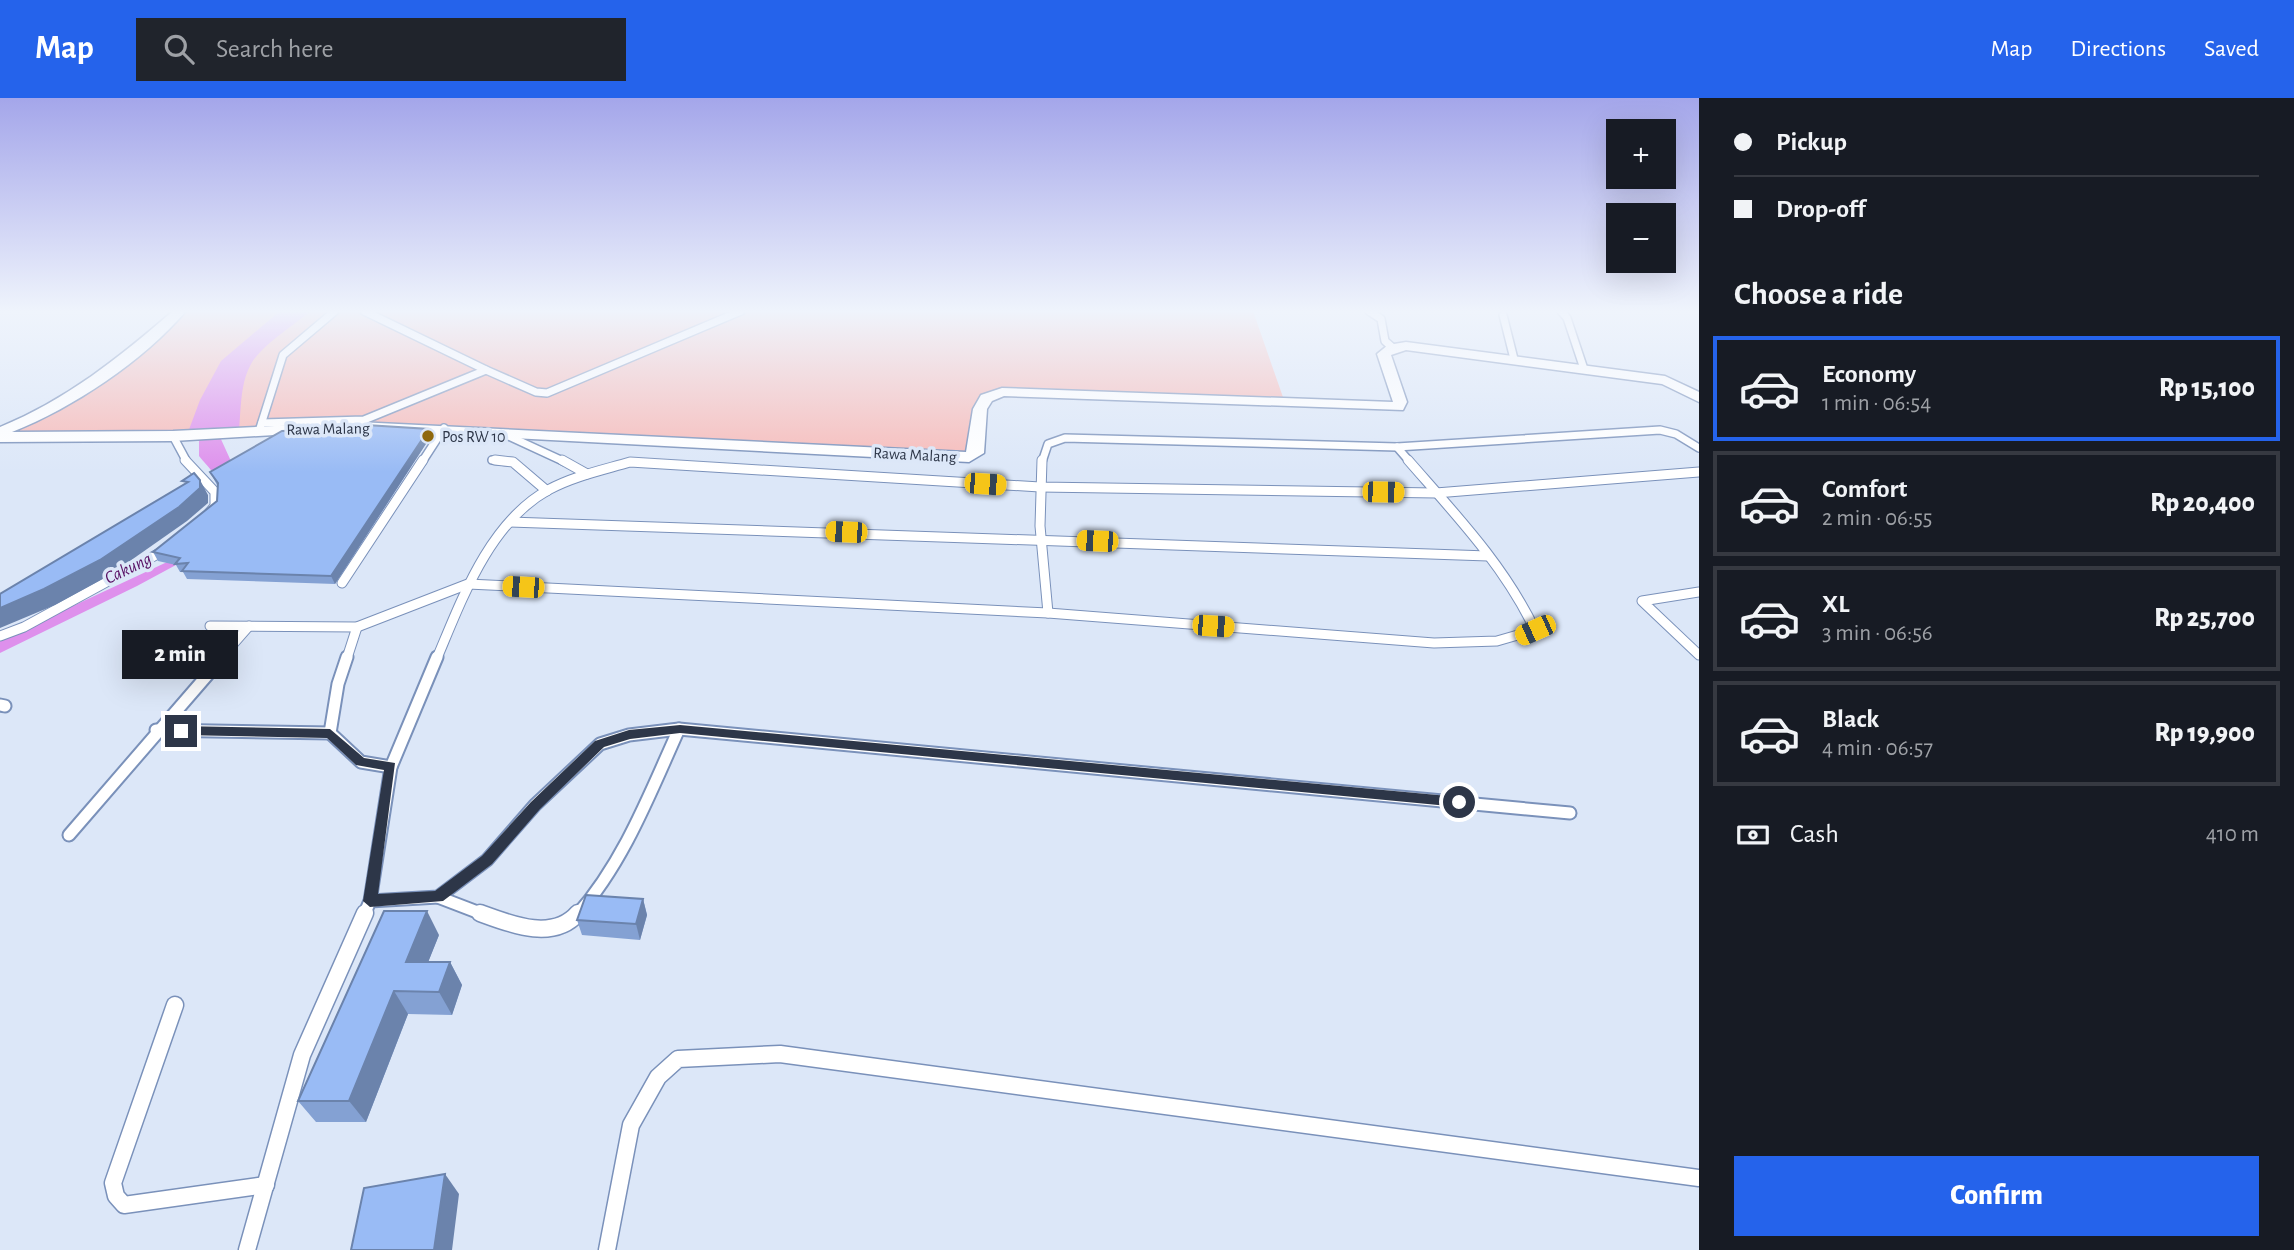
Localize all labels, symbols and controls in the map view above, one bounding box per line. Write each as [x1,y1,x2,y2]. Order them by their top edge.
search box [136,18,626,81]
icon: search [160,30,198,68]
text: Map [35,32,94,65]
text: Search here [216,36,334,62]
text: Map [1990,37,2032,61]
text: Directions [2070,37,2166,61]
text: Saved [2204,37,2259,61]
map controls [1606,119,1676,273]
button: + [1606,119,1676,189]
text: Pickup [1776,129,1847,155]
text: Drop-off [1776,196,1865,222]
button: − [1606,203,1676,273]
text: Choose a ride [1734,278,1903,310]
icon: car [1738,357,1801,420]
text: Economy [1822,361,1916,387]
text: Rp 15,100 [2159,375,2255,401]
text: 1 min · 06:54 [1822,392,1931,415]
street label: Rawa Malang [286,420,370,438]
marker: Pos RW 10 [420,428,436,444]
place label: Pos RW 10 [442,429,505,445]
street label: Rawa Malang [873,445,957,465]
car [964,472,1007,496]
icon: car [1738,472,1801,535]
text: Comfort [1822,476,1907,502]
car [1362,481,1405,503]
text: Rp 20,400 [2150,490,2255,516]
text: 2 min · 06:55 [1822,507,1932,530]
car [825,521,868,543]
car [1076,530,1119,552]
water label: Cakung [102,550,155,588]
car [502,575,545,599]
icon: car [1738,587,1801,650]
text: XL [1822,591,1849,617]
text: Rp 25,700 [2154,605,2255,631]
car [1512,612,1559,648]
car [1192,614,1235,638]
text: 3 min · 06:56 [1822,622,1933,645]
callout: 2 min [123,630,239,678]
text: 2 min [154,643,206,666]
icon: car [1738,702,1801,765]
text: Black [1822,706,1879,732]
route end [165,715,197,747]
text: Rp 19,900 [2155,720,2255,746]
text: 4 min · 06:57 [1822,737,1933,760]
route start [1443,786,1475,818]
icon: cash [1734,816,1772,854]
text: Cash [1790,821,1839,847]
text: 410 m [2206,823,2259,846]
button: Confirm [1734,1156,2259,1236]

